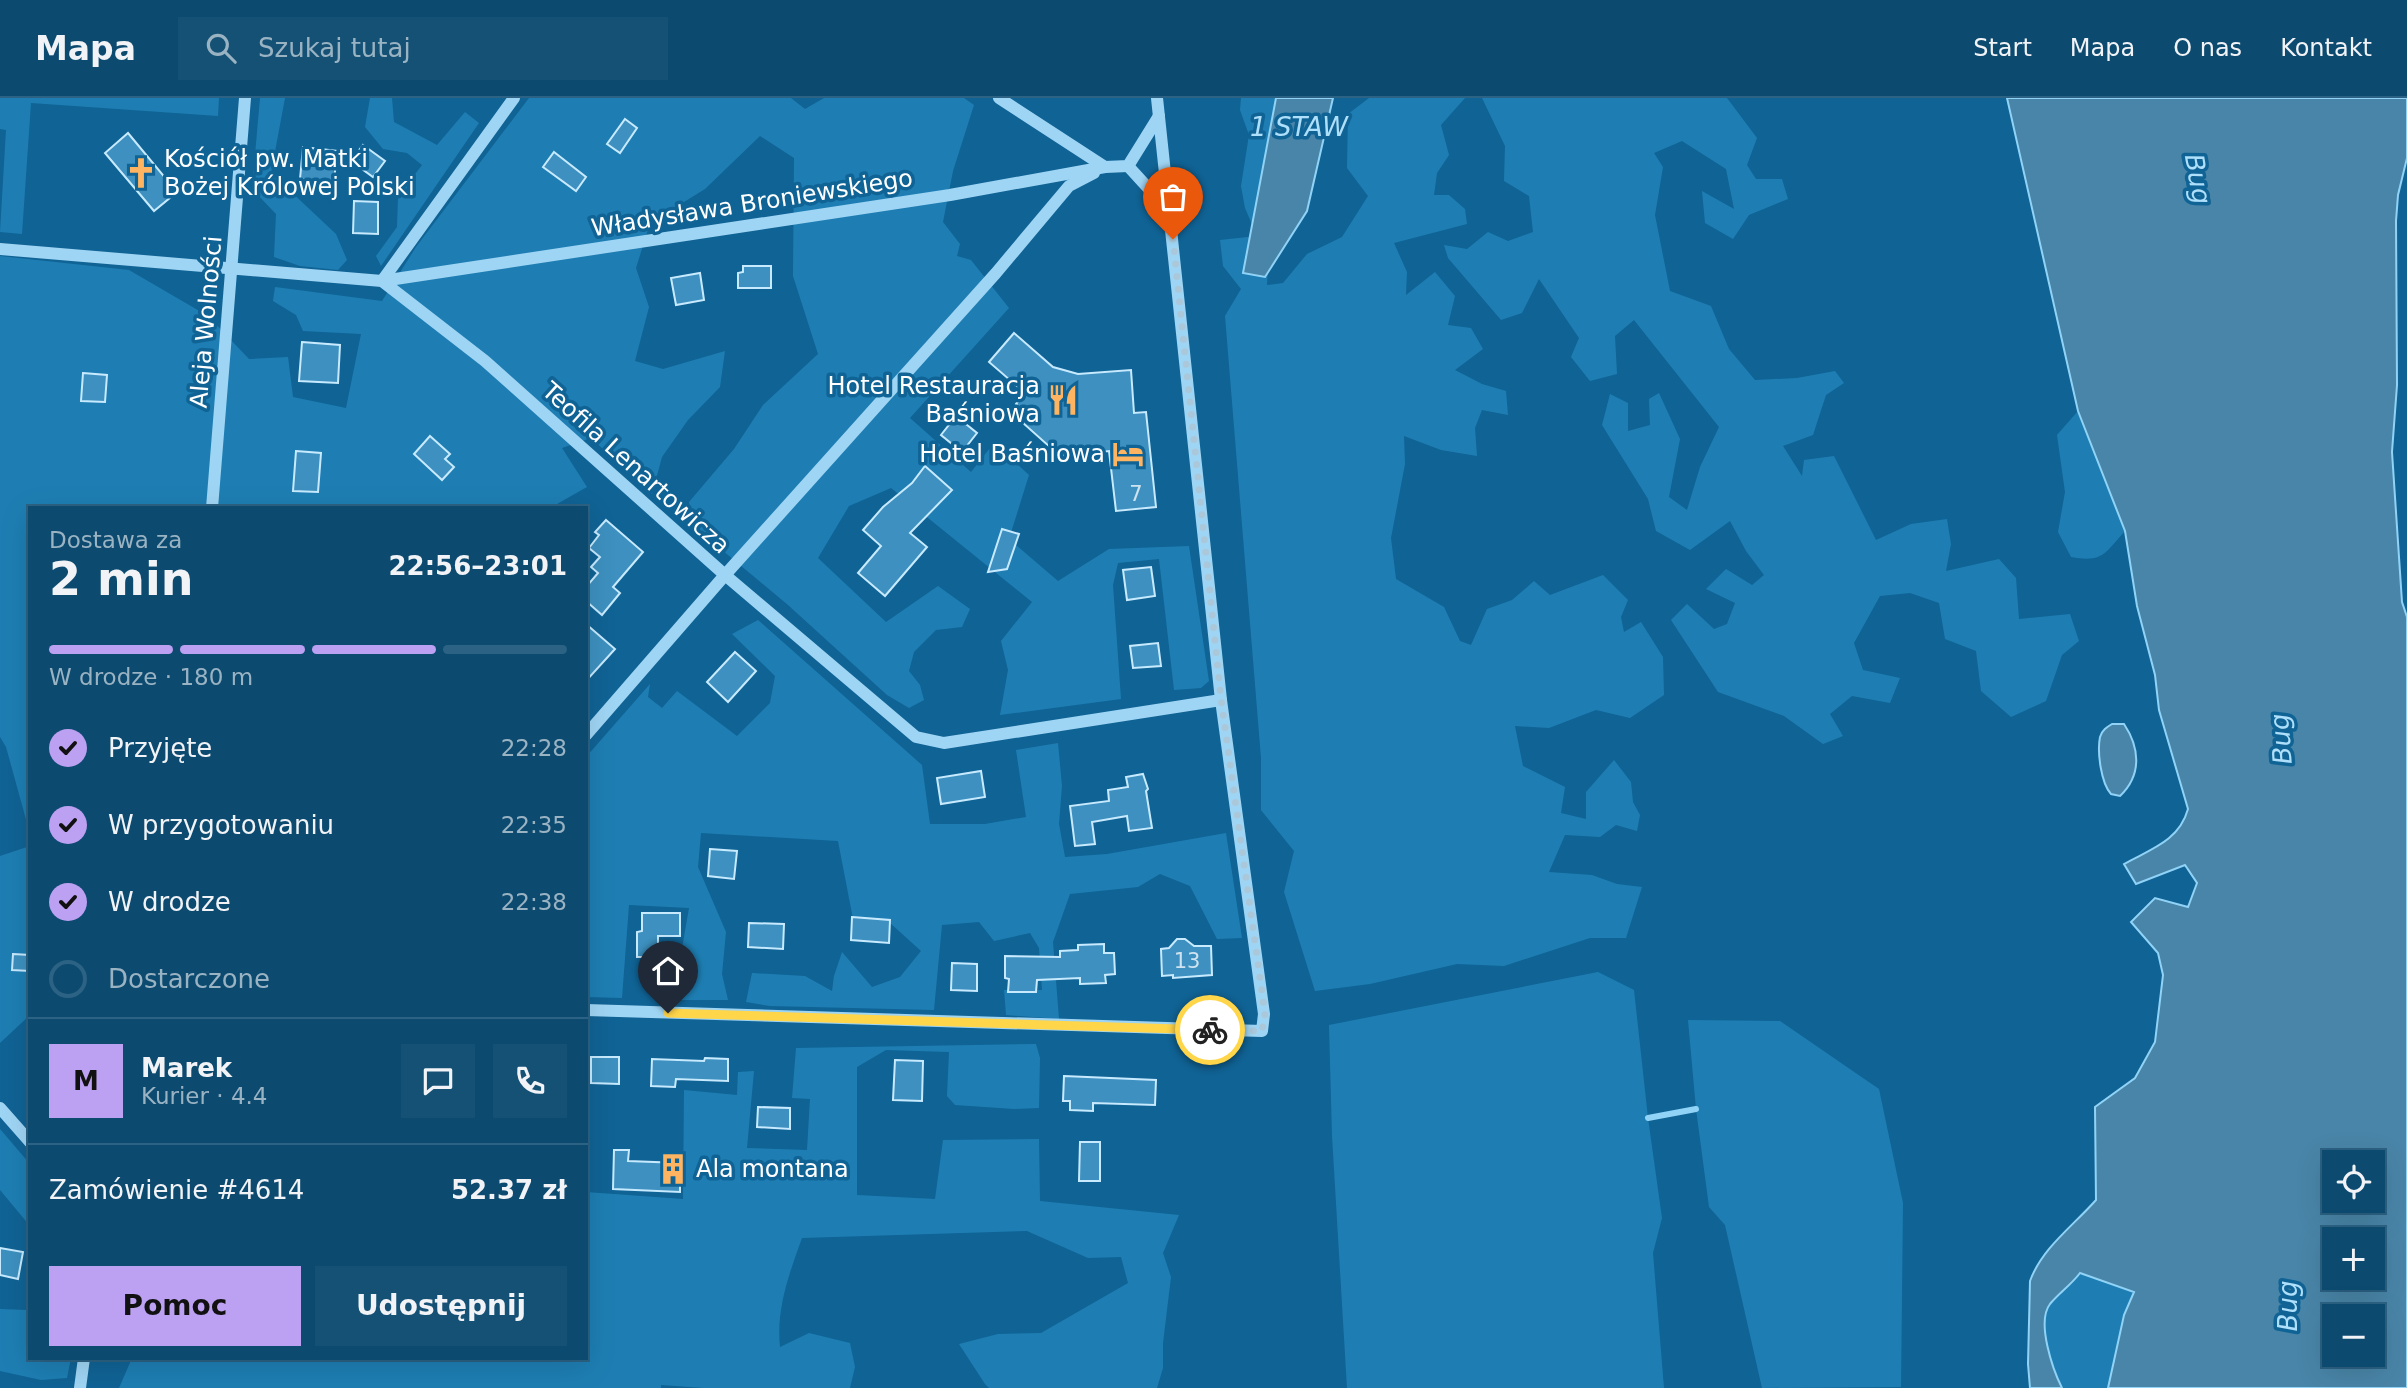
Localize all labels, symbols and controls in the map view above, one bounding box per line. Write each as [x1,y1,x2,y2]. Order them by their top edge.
search box [178,17,668,80]
text: Mapa [35,29,136,68]
icon: search [202,29,240,67]
text: Szukaj tutaj [258,33,411,63]
text: Start [1973,34,2032,62]
text: Mapa [2070,34,2135,62]
text: O nas [2173,34,2242,62]
text: Kontakt [2280,34,2372,62]
water label: 1 STAW [1250,112,1349,142]
place label: Kościół pw. Matki Bożej Królowej Polski [164,145,415,201]
water label: Bug [2179,151,2217,207]
church icon: Kościół pw. Matki Bożej Królowej Polski [124,156,158,190]
street label: Władysława Broniewskiego [589,164,915,242]
pin [1143,167,1203,239]
icon: bag [1154,178,1192,216]
street label: Aleja Wolności [185,235,227,409]
place label: Hotel Restauracja Baśniowa [827,372,1040,428]
street label: Teofila Lenartowicza [536,376,735,560]
restaurant icon: Hotel Restauracja Baśniowa [1046,383,1080,417]
hotel icon: Hotel Baśniowa [1111,437,1145,471]
place label: Hotel Baśniowa [919,440,1105,468]
house number: 7 [1129,482,1143,506]
text: Dostawa za [49,527,182,553]
text: 22:56–23:01 [388,551,567,581]
text: 2 min [49,552,193,606]
text: W drodze · 180 m [49,664,253,690]
water label: Bug [2264,713,2298,765]
icon: check [49,729,87,767]
text: Przyjęte [108,733,212,763]
text: 22:28 [501,735,567,761]
icon: check [49,806,87,844]
text: W przygotowaniu [108,810,334,840]
text: 22:35 [501,812,567,838]
icon: check [49,883,87,921]
text: W drodze [108,887,231,917]
text: 22:38 [501,889,567,915]
pin [638,941,698,1013]
house number: 13 [1174,949,1200,973]
icon: home [649,952,687,990]
text: Dostarczone [108,964,270,994]
courier [1175,995,1245,1065]
icon: bike [1191,1011,1229,1049]
button: chat [401,1044,475,1118]
button: phone [493,1044,567,1118]
text: Marek [141,1053,232,1083]
text: M [73,1066,99,1096]
text: Kurier · 4.4 [141,1083,267,1109]
map controls [2322,1150,2385,1367]
button: locate [2322,1150,2385,1213]
building icon: Ala montana [656,1152,690,1186]
place label: Ala montana [696,1155,849,1183]
text: Zamówienie #4614 [49,1175,304,1205]
text: 52.37 zł [451,1175,567,1205]
button: + [2322,1227,2385,1290]
button: Pomoc [49,1266,301,1346]
button: Udostępnij [315,1266,567,1346]
water label: Bug [2273,1281,2303,1331]
button: − [2322,1304,2385,1367]

